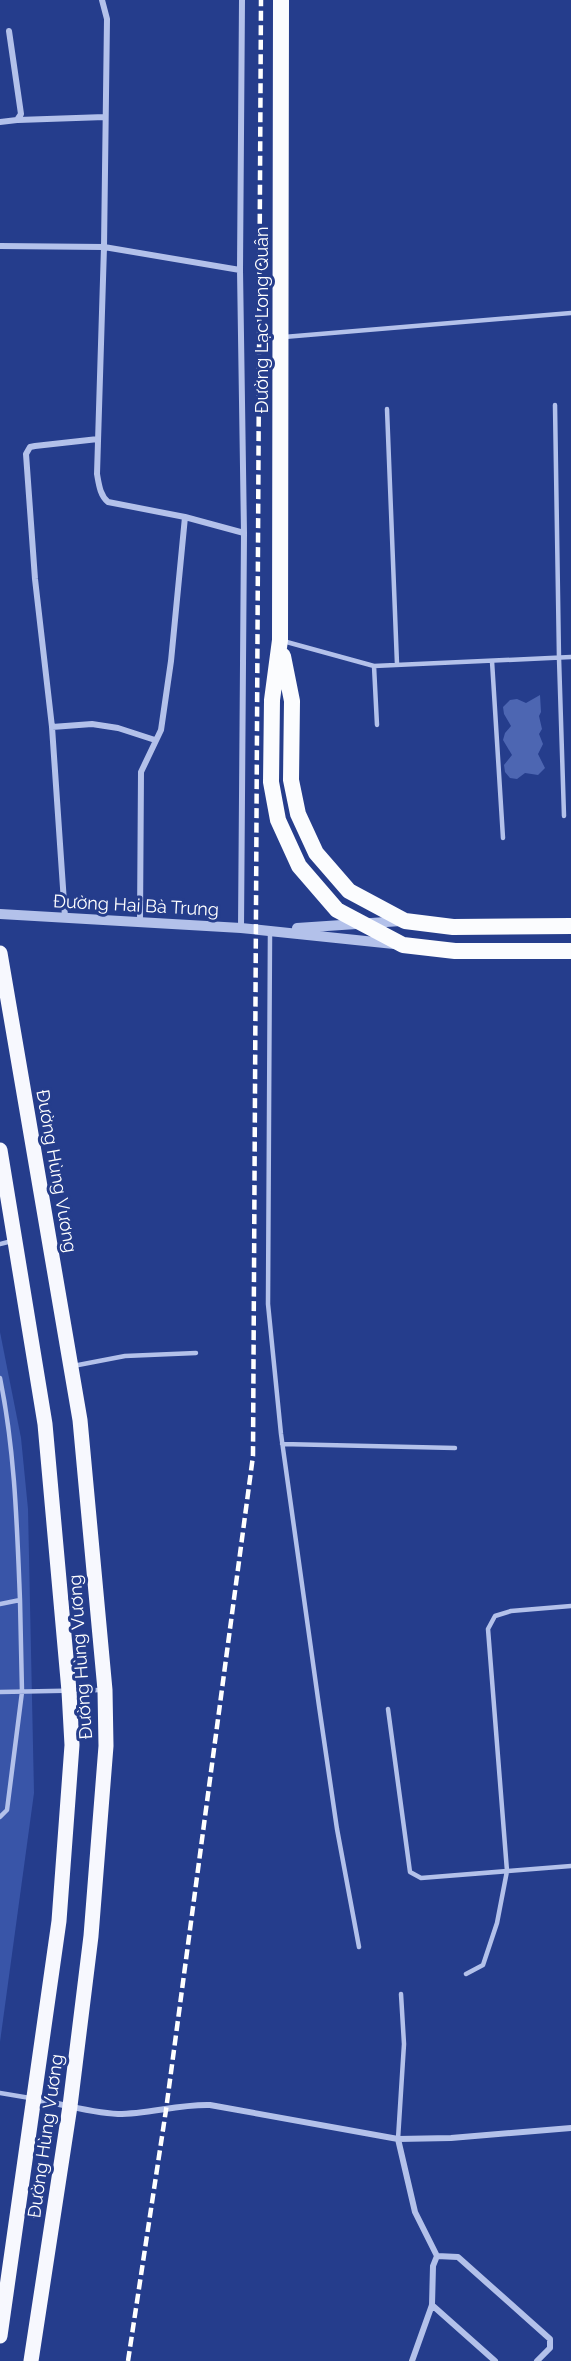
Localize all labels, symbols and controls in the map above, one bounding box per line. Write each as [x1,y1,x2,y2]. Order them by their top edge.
street label: Đường Lạc Long Quân [251,226,272,414]
street label: Đường Hai Bà Trưng [53,890,219,920]
street label: Đường Hùng Vương [32,1088,82,1254]
street label: Đường Hùng Vương [64,1574,96,1740]
street label: Đường Hùng Vương [23,2053,67,2219]

